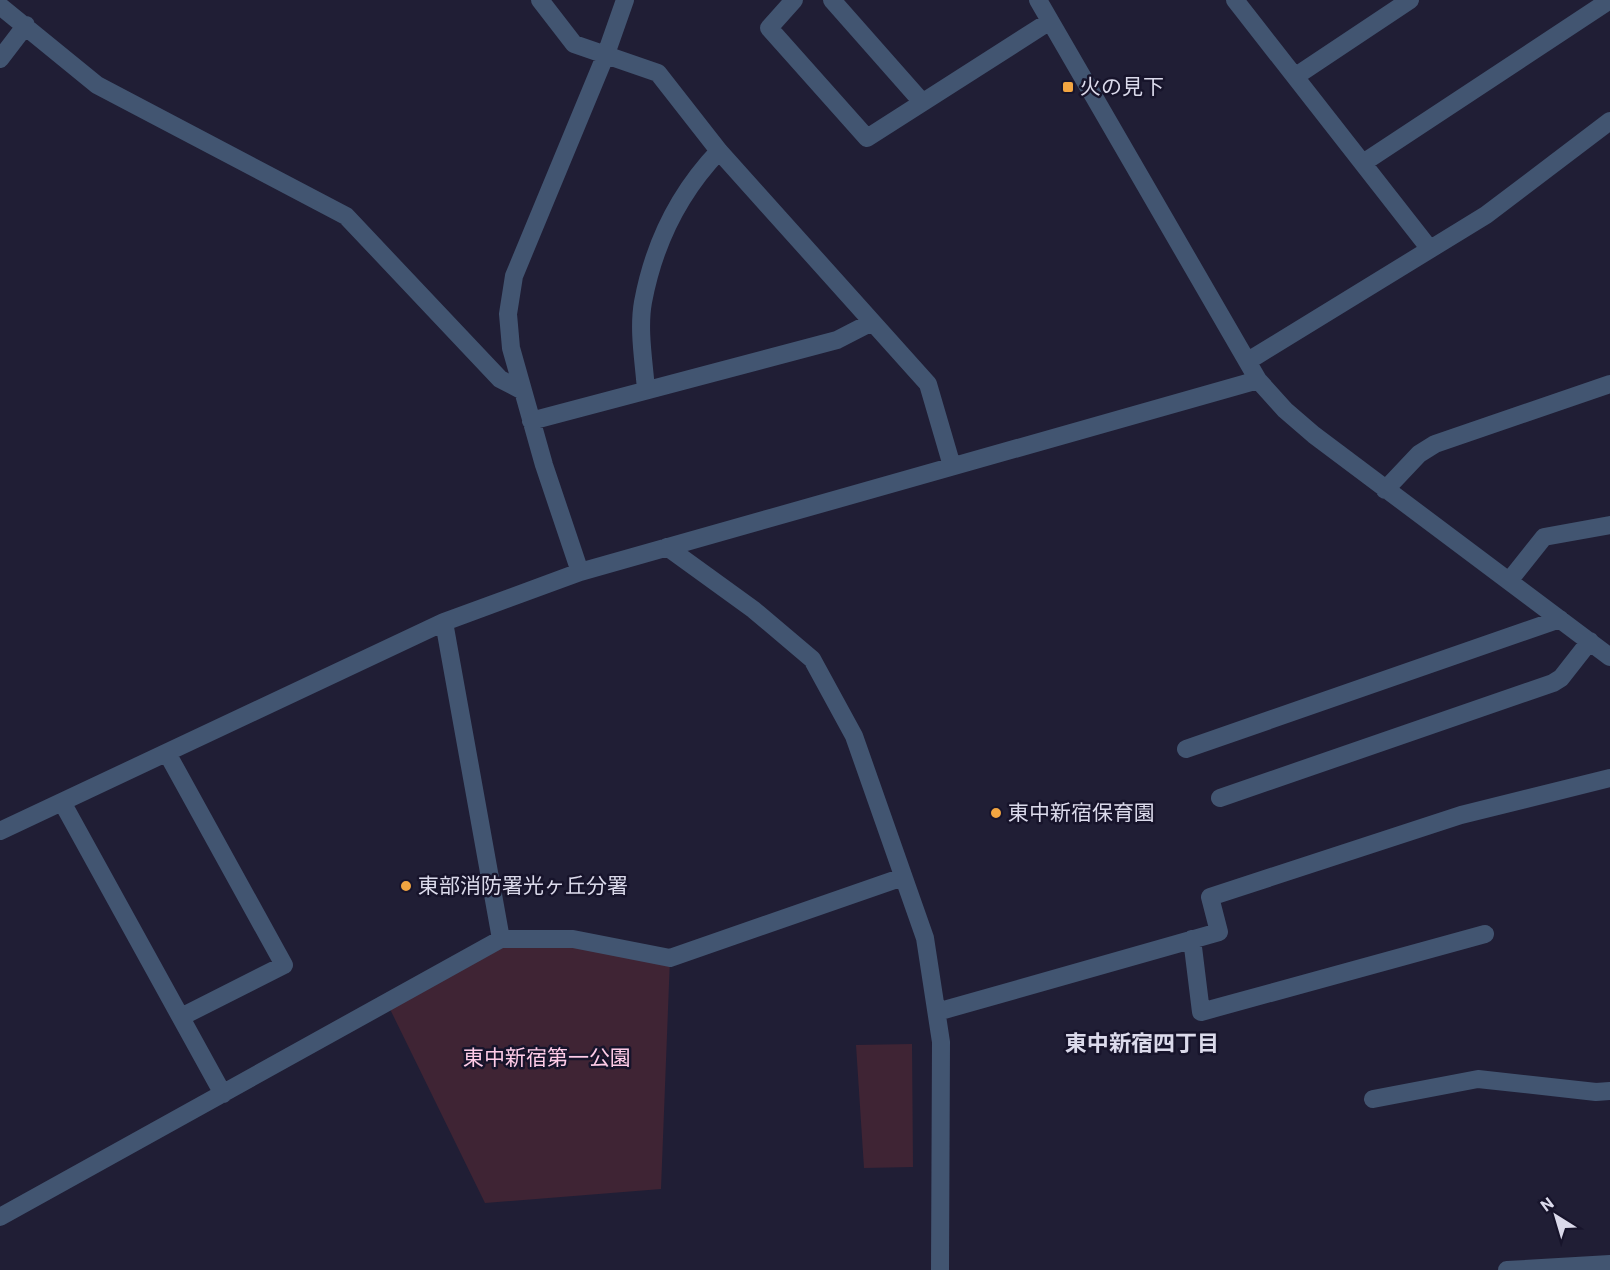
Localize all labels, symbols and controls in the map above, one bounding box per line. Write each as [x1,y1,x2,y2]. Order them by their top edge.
place label: 火の見下 [1080,75,1164,99]
marker: 火の見下 [1061,80,1075,94]
place label: 東中新宿保育園 [1008,801,1155,825]
marker: 東中新宿保育園 [989,806,1003,820]
place label: 東部消防署光ヶ丘分署 [418,874,628,898]
marker: 東部消防署光ヶ丘分署 [399,879,413,893]
district label: 東中新宿四丁目 [1065,1031,1219,1056]
park label: 東中新宿第一公園 [463,1046,631,1070]
north arrow [1526,1186,1586,1246]
text: N [1537,1193,1558,1215]

